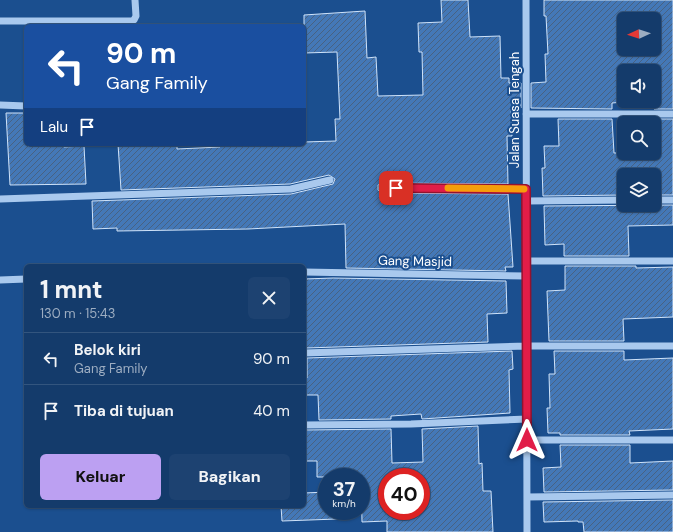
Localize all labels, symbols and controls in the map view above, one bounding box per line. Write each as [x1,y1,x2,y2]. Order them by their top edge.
north arrow [617,12,661,56]
map controls [617,12,661,212]
text: 90 m [106,35,176,72]
icon: left [40,40,92,92]
street label: Jalan Suasa Tengah [506,52,523,168]
button: sound [617,64,661,108]
text: Gang Family [106,71,208,95]
icon: arrive [76,116,98,138]
button: search [617,116,661,160]
text: Lalu [40,117,68,137]
button: layers [617,168,661,212]
pin [379,171,413,205]
icon: arrive [385,177,407,199]
street label: Gang Masjid [378,252,452,270]
text: 1 mnt [40,274,103,305]
button: close [248,277,290,319]
text: 130 m · 15:43 [40,305,115,322]
text: Belok kiri [74,340,141,360]
icon: left [40,348,62,370]
text: 90 m [253,349,290,369]
text: Gang Family [74,360,148,377]
icon: arrive [40,400,62,422]
text: Tiba di tujuan [74,401,174,421]
text: 40 m [253,401,290,421]
position arrow [506,419,548,461]
button: Keluar [40,454,161,500]
button: Bagikan [169,454,290,500]
speed limit sign: 40 [378,468,430,520]
text: 37 [333,476,355,502]
text: km/h [332,497,356,510]

